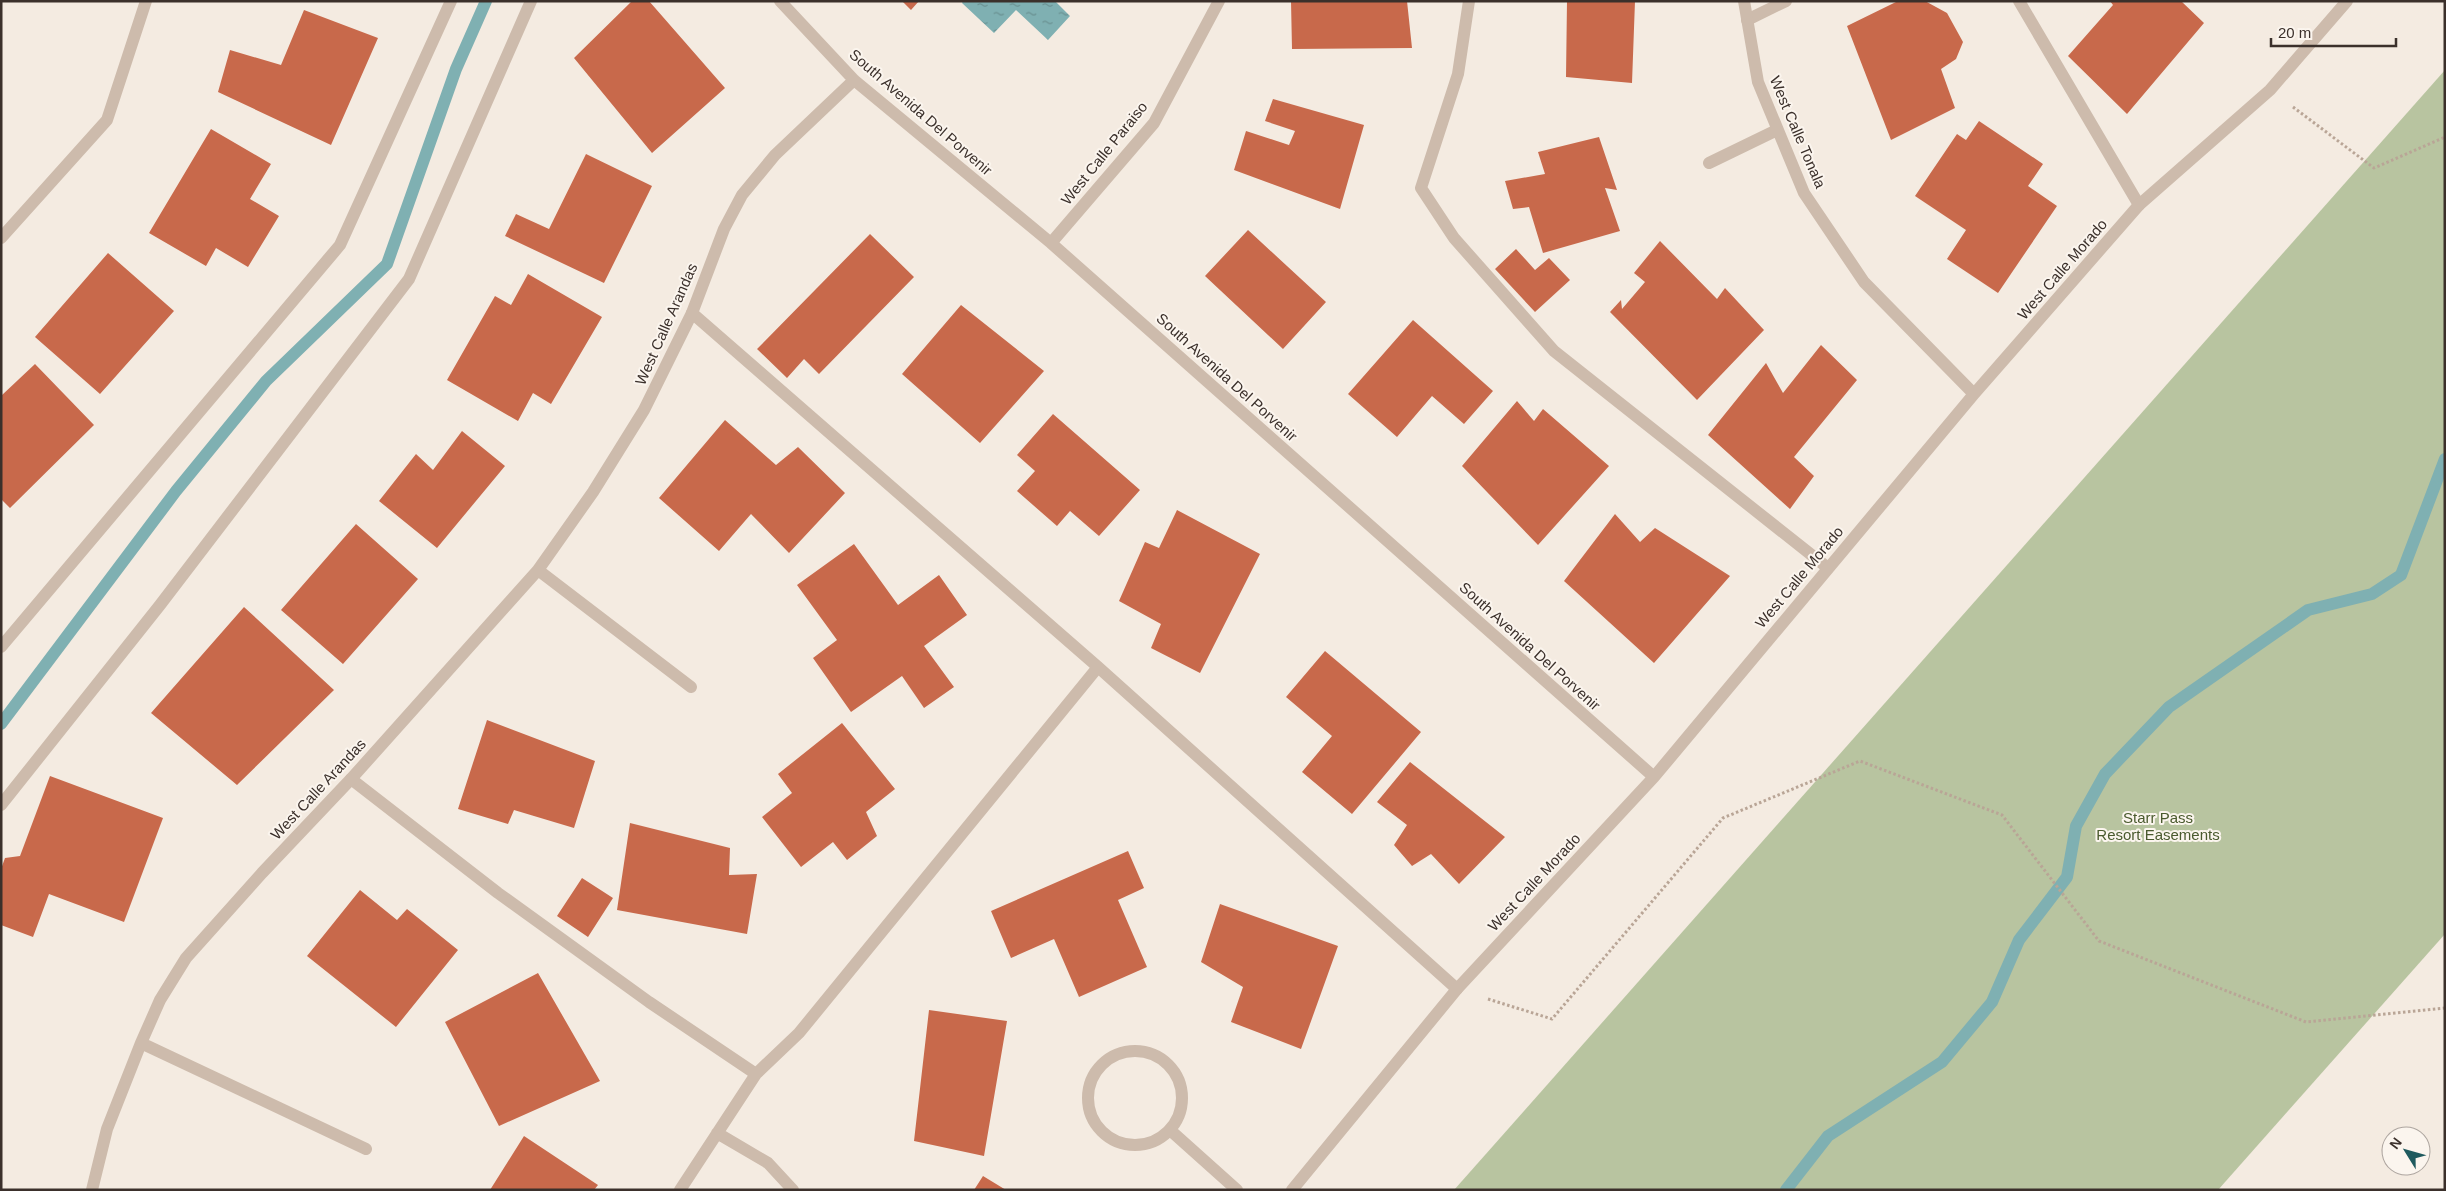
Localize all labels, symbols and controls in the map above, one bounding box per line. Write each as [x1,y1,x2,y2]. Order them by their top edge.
scale bar [2271,15,2396,47]
text: 20 m [2278,24,2311,41]
street label: South Avenida Del Porvenir [846,45,996,179]
street label: West Calle Tonala [1767,73,1830,191]
street label: West Calle Paraiso [1057,98,1151,208]
street label: West Calle Morado [2014,215,2110,323]
street label: West Calle Arandas [631,260,701,388]
street label: South Avenida Del Porvenir [1153,309,1301,445]
street label: West Calle Morado [1752,523,1846,631]
street label: South Avenida Del Porvenir [1456,578,1604,714]
street label: West Calle Arandas [267,735,369,843]
park label: Starr Pass Resort Easements [2096,809,2220,843]
street label: West Calle Morado [1484,830,1584,934]
north arrow [2381,1126,2431,1176]
text: N [2386,1134,2405,1152]

